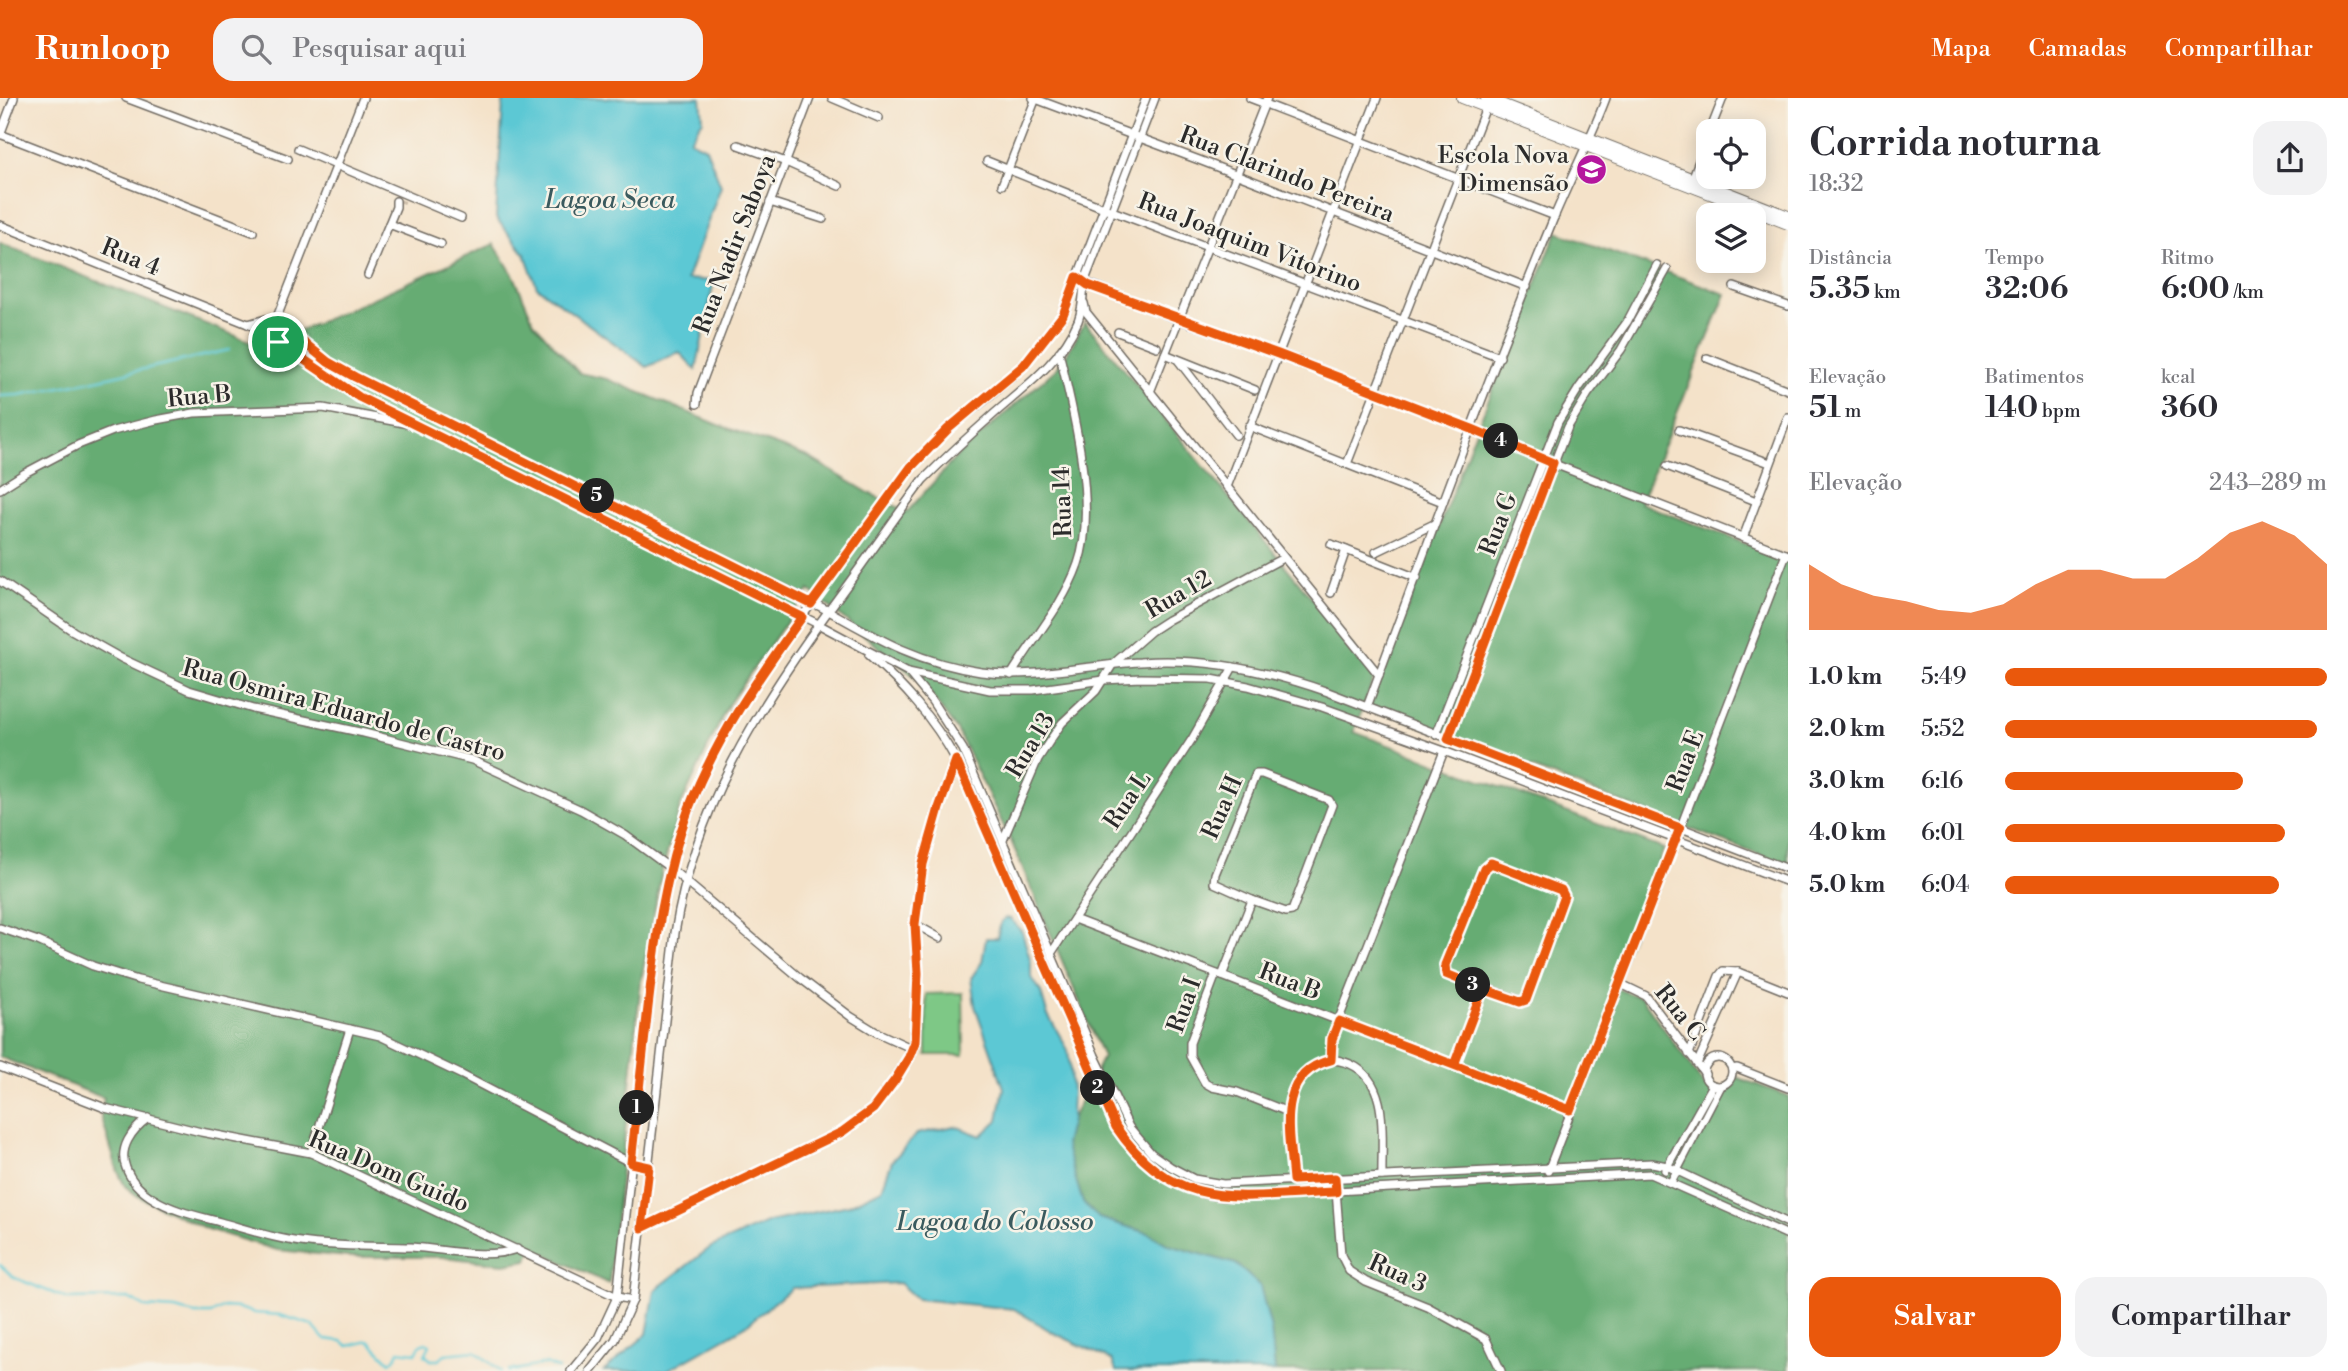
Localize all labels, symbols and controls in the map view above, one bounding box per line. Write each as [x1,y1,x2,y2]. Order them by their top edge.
search box [213,18,703,81]
text: Runloop [35,29,171,70]
icon: search [237,30,275,68]
text: Pesquisar aqui [293,33,466,65]
text: Mapa [1931,34,1991,64]
text: Camadas [2029,34,2127,64]
text: Compartilhar [2165,34,2313,64]
map controls [1696,119,1766,273]
button: locate [1696,119,1766,189]
street label: Rua Clarindo Pereira [1175,120,1399,230]
text: Corrida noturna [1809,120,2101,167]
button: share [2253,121,2327,195]
place label: Escola Nova Dimensão [1438,141,1570,199]
street label: Rua Nadir Saboya [687,149,783,338]
school or university icon: Escola Nova Dimensão [1575,152,1609,186]
text: 18:32 [1809,170,1864,198]
water label: Lagoa Seca [544,184,676,216]
street label: Rua Joaquim Vitorino [1133,186,1366,299]
button: layers [1696,203,1766,273]
street label: Rua 4 [96,232,165,283]
text: Distância [1809,246,1892,270]
text: Tempo [1985,246,2044,270]
text: Ritmo [2161,246,2214,270]
text: 5.35 [1809,270,1870,308]
text: 32:06 [1985,270,2068,308]
text: 6:00 [2161,270,2230,308]
text: km [1870,280,1901,304]
text: /km [2230,280,2264,304]
pin [248,312,308,372]
icon: arrive [259,323,297,361]
text: Elevação [1809,365,1886,389]
text: Batimentos [1985,365,2084,389]
text: kcal [2161,365,2195,389]
street label: Rua B [166,379,232,415]
text: 51 [1809,389,1841,427]
text: 140 [1985,389,2038,427]
text: 360 [2161,389,2218,427]
text: m [1841,399,1861,423]
text: bpm [2038,399,2081,423]
pin: 4 [1484,424,1518,458]
text: 4 [1494,428,1507,452]
street label: Rua 14 [1047,466,1079,538]
text: Elevação [1809,469,1902,497]
text: 243–289 m [2209,469,2327,497]
pin: 5 [580,478,614,514]
text: 5 [591,483,602,507]
street label: Rua G [1473,488,1525,560]
street label: Rua 12 [1140,564,1217,626]
street label: Rua Osmira Eduardo de Castro [179,653,509,769]
text: 1.0 km [1809,663,1882,691]
text: 5:49 [1921,663,1967,691]
street label: Rua 13 [1000,707,1062,784]
text: 2.0 km [1809,715,1885,743]
text: 5:52 [1921,715,1965,743]
street label: Rua E [1660,726,1711,797]
street label: Rua L [1098,766,1158,835]
text: 3.0 km [1809,767,1885,795]
text: 6:16 [1921,767,1963,795]
street label: Rua H [1196,771,1250,844]
text: 4.0 km [1809,819,1886,847]
text: 6:01 [1921,819,1965,847]
text: 5.0 km [1809,871,1885,899]
text: 6:04 [1921,871,1969,899]
street label: Rua B [1254,956,1325,1007]
pin: 3 [1456,968,1490,1002]
text: 3 [1467,972,1478,996]
street label: Rua I [1161,974,1209,1037]
street label: Rua C [1647,978,1711,1047]
pin: 2 [1080,1070,1116,1105]
text: 2 [1092,1075,1103,1099]
pin: 1 [620,1090,654,1126]
text: 1 [632,1095,641,1119]
street label: Rua Dom Guido [304,1125,474,1219]
water label: Lagoa do Colosso [895,1206,1094,1238]
street label: Rua 3 [1364,1248,1431,1300]
button: Salvar [1809,1277,2061,1357]
button: Compartilhar [2075,1277,2327,1357]

